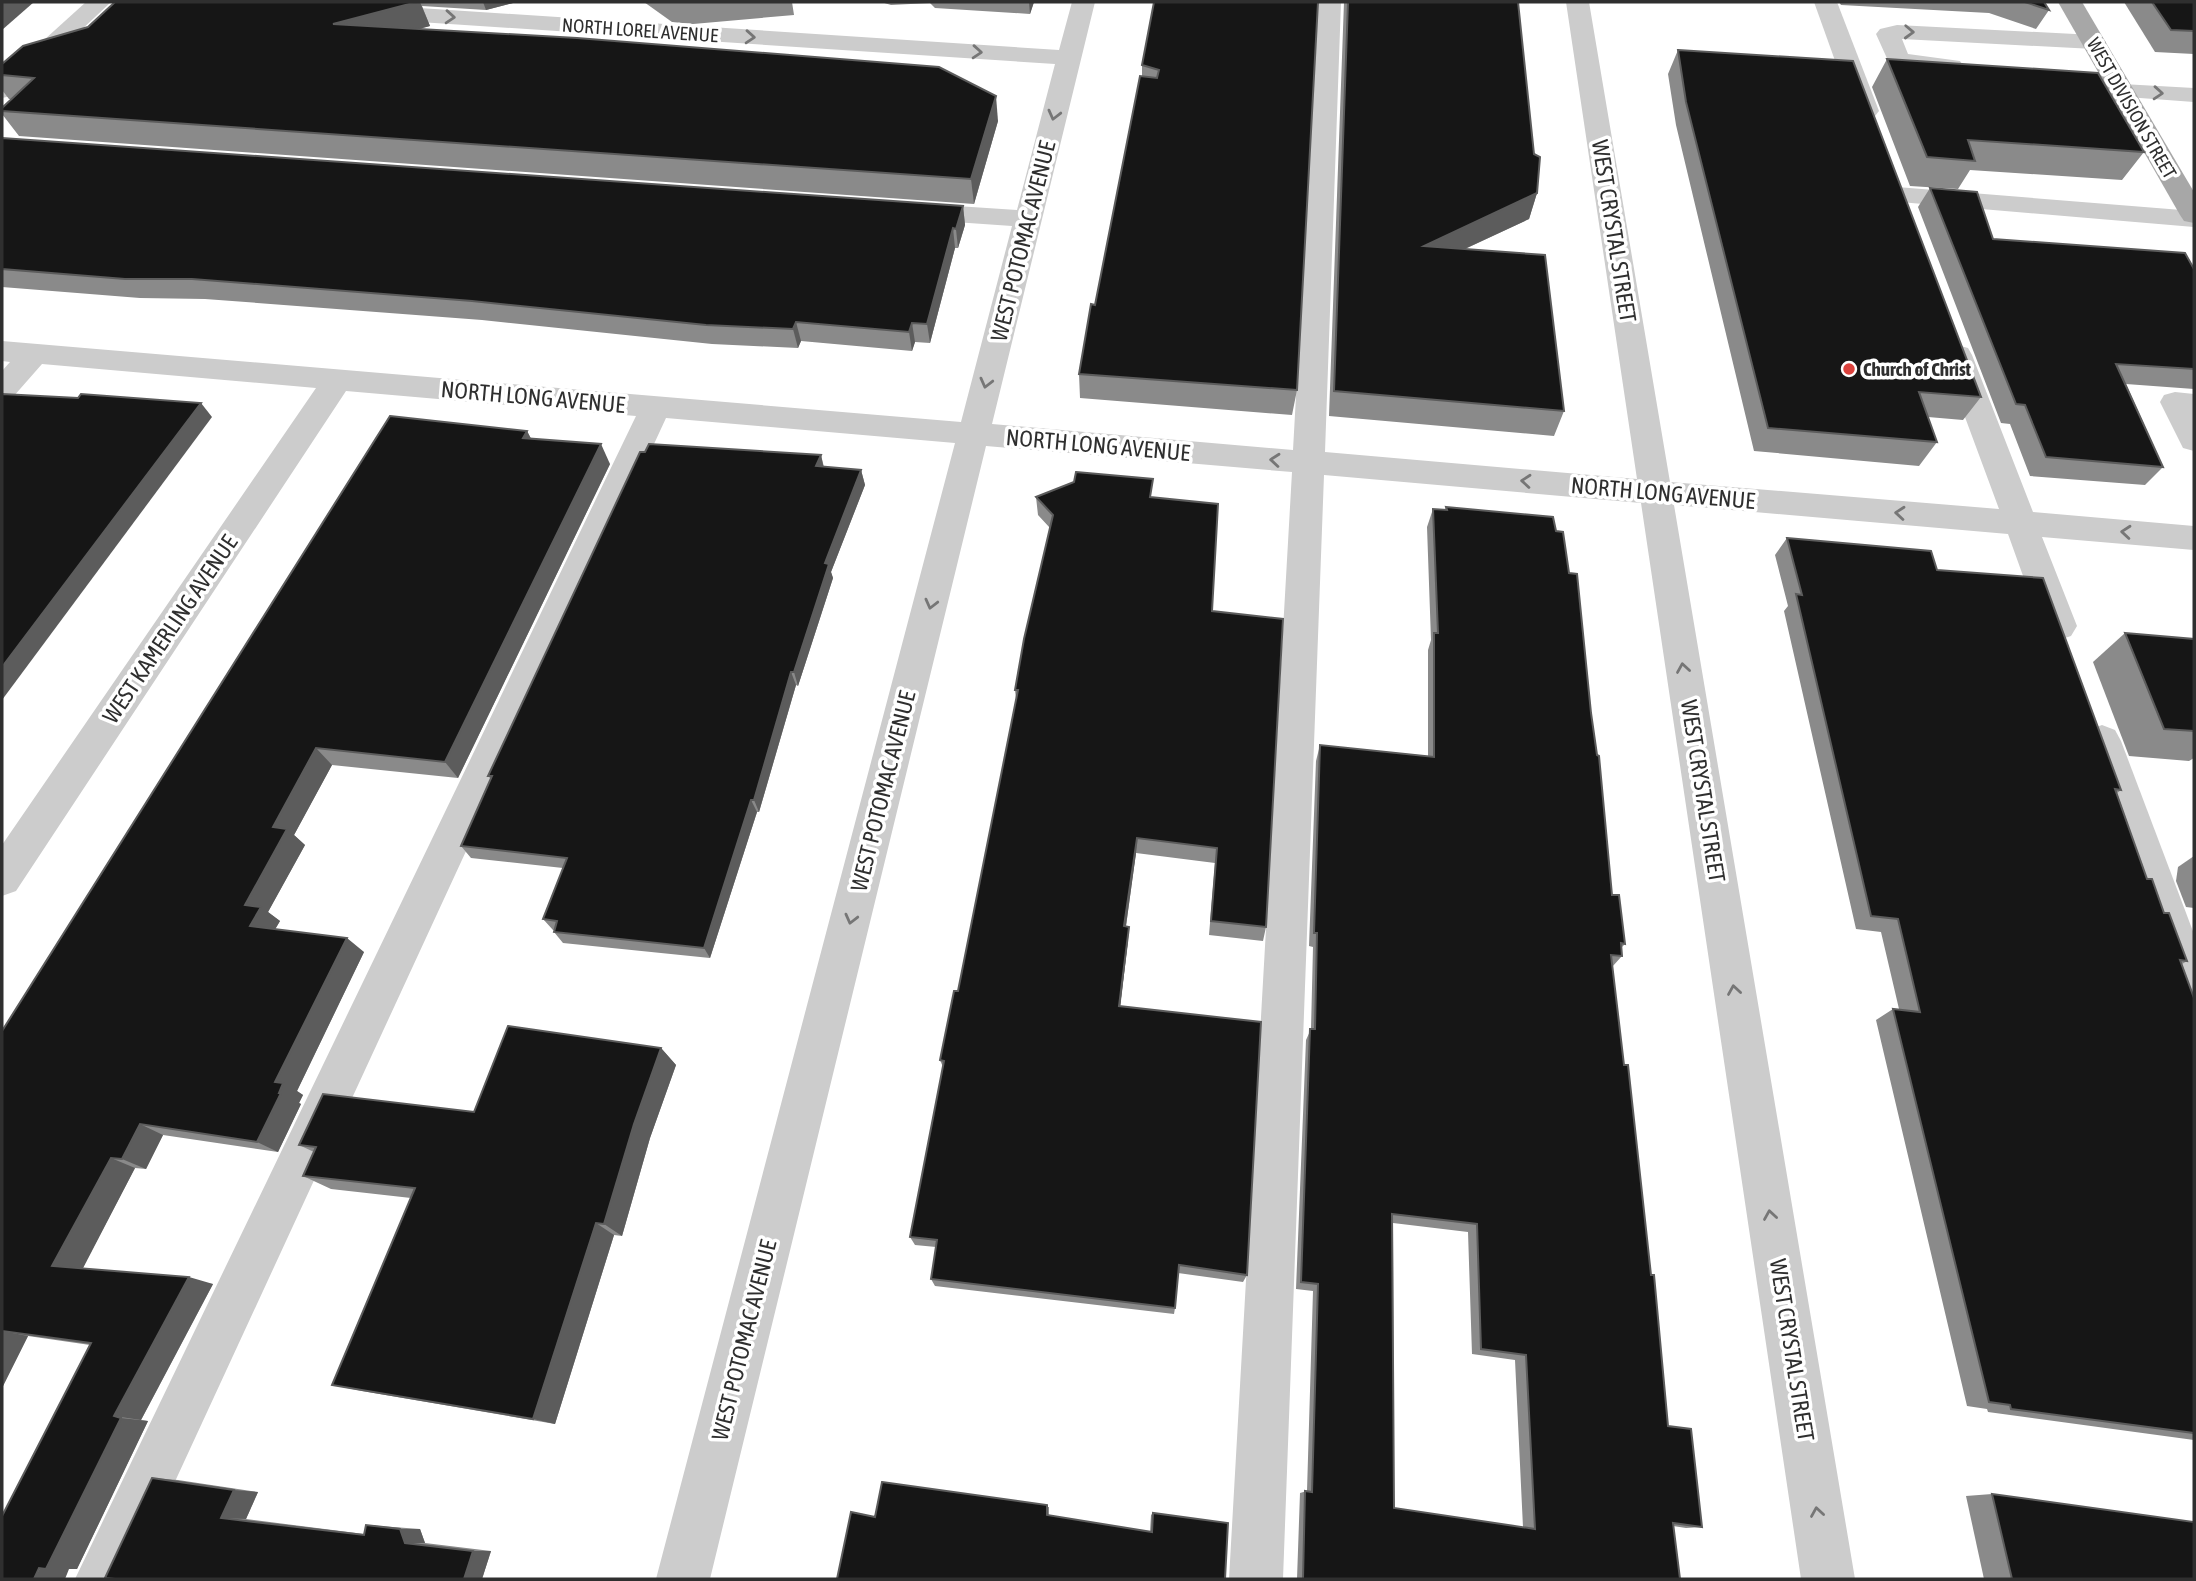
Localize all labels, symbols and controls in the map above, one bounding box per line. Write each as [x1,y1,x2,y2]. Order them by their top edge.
one-way arrow [445,10,456,25]
street label: NORTH LOREL AVENUE [561,14,719,46]
one-way arrow [1903,25,1914,40]
one-way arrow [745,29,756,44]
street label: WEST DIVISION STREET [2083,34,2181,183]
one-way arrow [972,44,983,59]
one-way arrow [2153,85,2164,100]
one-way arrow [1048,109,1062,121]
street label: WEST POTOMAC AVENUE [986,138,1061,344]
street label: WEST CRYSTAL STREET [1587,138,1641,324]
place label: Church of Christ [1863,358,1972,380]
marker: Church of Christ [1841,361,1857,377]
street label: NORTH LONG AVENUE [440,376,626,418]
one-way arrow [980,377,995,389]
street label: NORTH LONG AVENUE [1005,424,1191,466]
one-way arrow [1270,453,1281,468]
street label: NORTH LONG AVENUE [1570,472,1756,514]
one-way arrow [1521,474,1532,489]
one-way arrow [1894,506,1905,521]
one-way arrow [2120,525,2132,540]
street label: WEST KAMERLING AVENUE [97,530,243,728]
one-way arrow [925,598,939,610]
one-way arrow [1676,663,1691,674]
street label: WEST POTOMAC AVENUE [846,688,921,894]
street label: WEST CRYSTAL STREET [1676,698,1730,884]
one-way arrow [845,913,859,925]
one-way arrow [1727,984,1742,996]
one-way arrow [1763,1209,1778,1220]
street label: WEST POTOMAC AVENUE [707,1237,782,1443]
street label: WEST CRYSTAL STREET [1765,1257,1819,1443]
one-way arrow [1810,1506,1825,1518]

